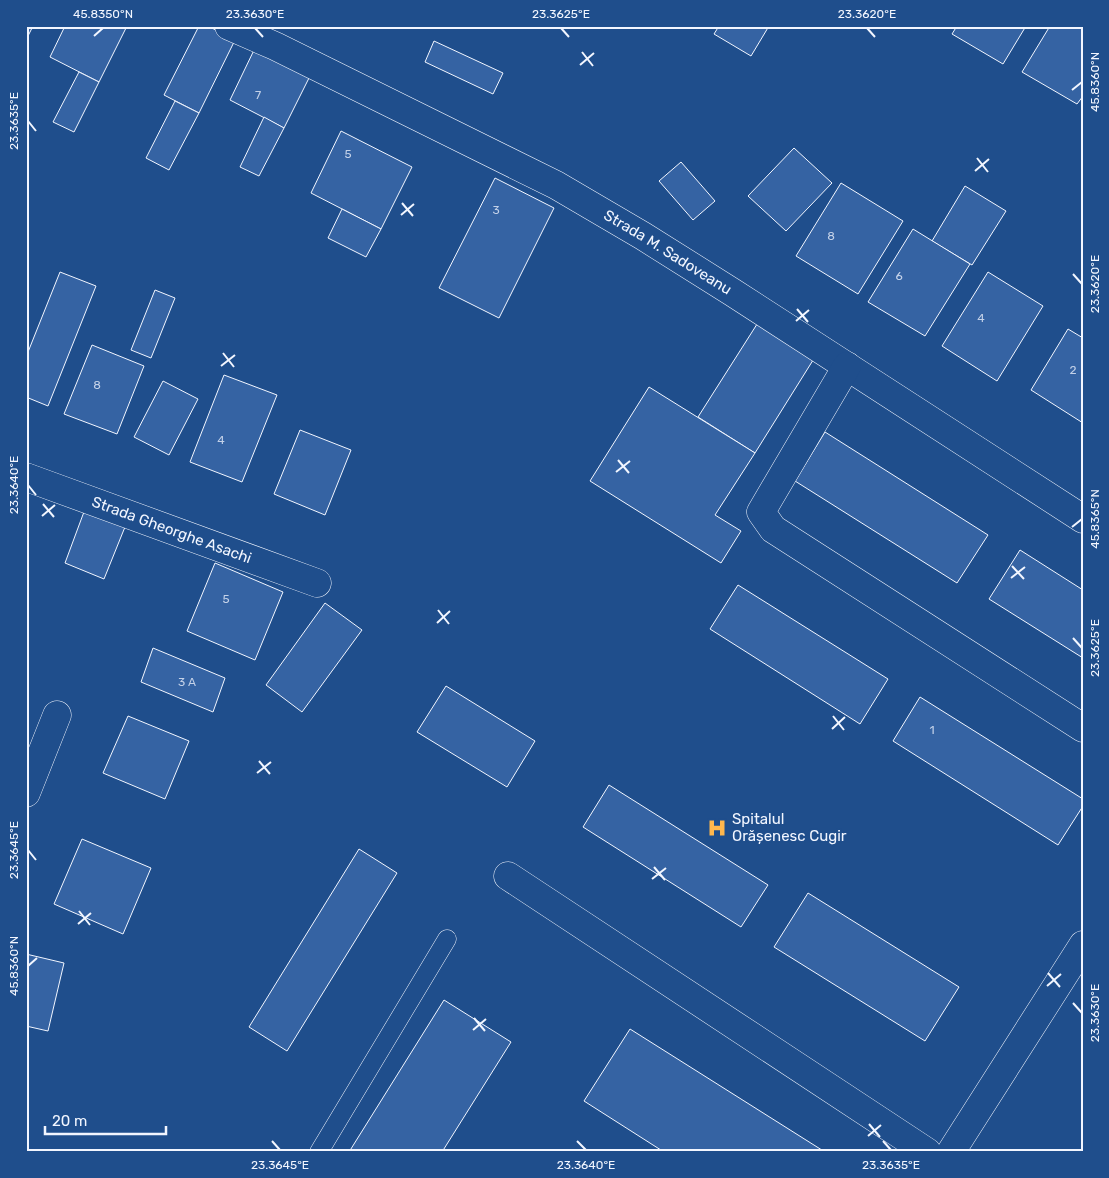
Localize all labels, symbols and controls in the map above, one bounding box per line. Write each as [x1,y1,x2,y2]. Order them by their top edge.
text: 45.8350°N [73,7,133,21]
text: 23.3630°E [226,7,284,21]
text: 23.3625°E [532,7,590,21]
text: 23.3620°E [838,7,896,21]
text: 45.8360°N [1088,52,1102,112]
house number: 7 [255,88,261,102]
text: 23.3635°E [7,92,21,150]
house number: 5 [344,147,352,161]
house number: 3 [492,203,500,217]
street label: Strada M. Sadoveanu [600,206,735,298]
house number: 8 [827,229,835,243]
text: 23.3620°E [1088,255,1102,313]
house number: 6 [895,269,903,283]
house number: 4 [977,311,985,325]
house number: 2 [1069,363,1077,377]
house number: 8 [93,378,101,392]
house number: 4 [217,433,225,447]
text: 23.3640°E [7,456,21,514]
text: 45.8365°N [1088,489,1102,549]
street label: Strada Gheorghe Asachi [89,493,254,567]
house number: 5 [222,592,230,606]
text: 23.3625°E [1088,619,1102,677]
house number: 3 A [178,675,196,689]
house number: 1 [929,723,935,737]
place label: Spitalul Orășenesc Cugir [732,810,847,845]
hospital icon: Spitalul Orășenesc Cugir [706,817,728,839]
text: 23.3645°E [7,821,21,879]
text: 45.8360°N [7,936,21,996]
text: 23.3630°E [1088,984,1102,1042]
scale bar [45,1103,166,1135]
text: 20 m [52,1112,87,1130]
text: 23.3645°E [251,1158,309,1172]
text: 23.3640°E [557,1158,615,1172]
text: 23.3635°E [862,1158,920,1172]

